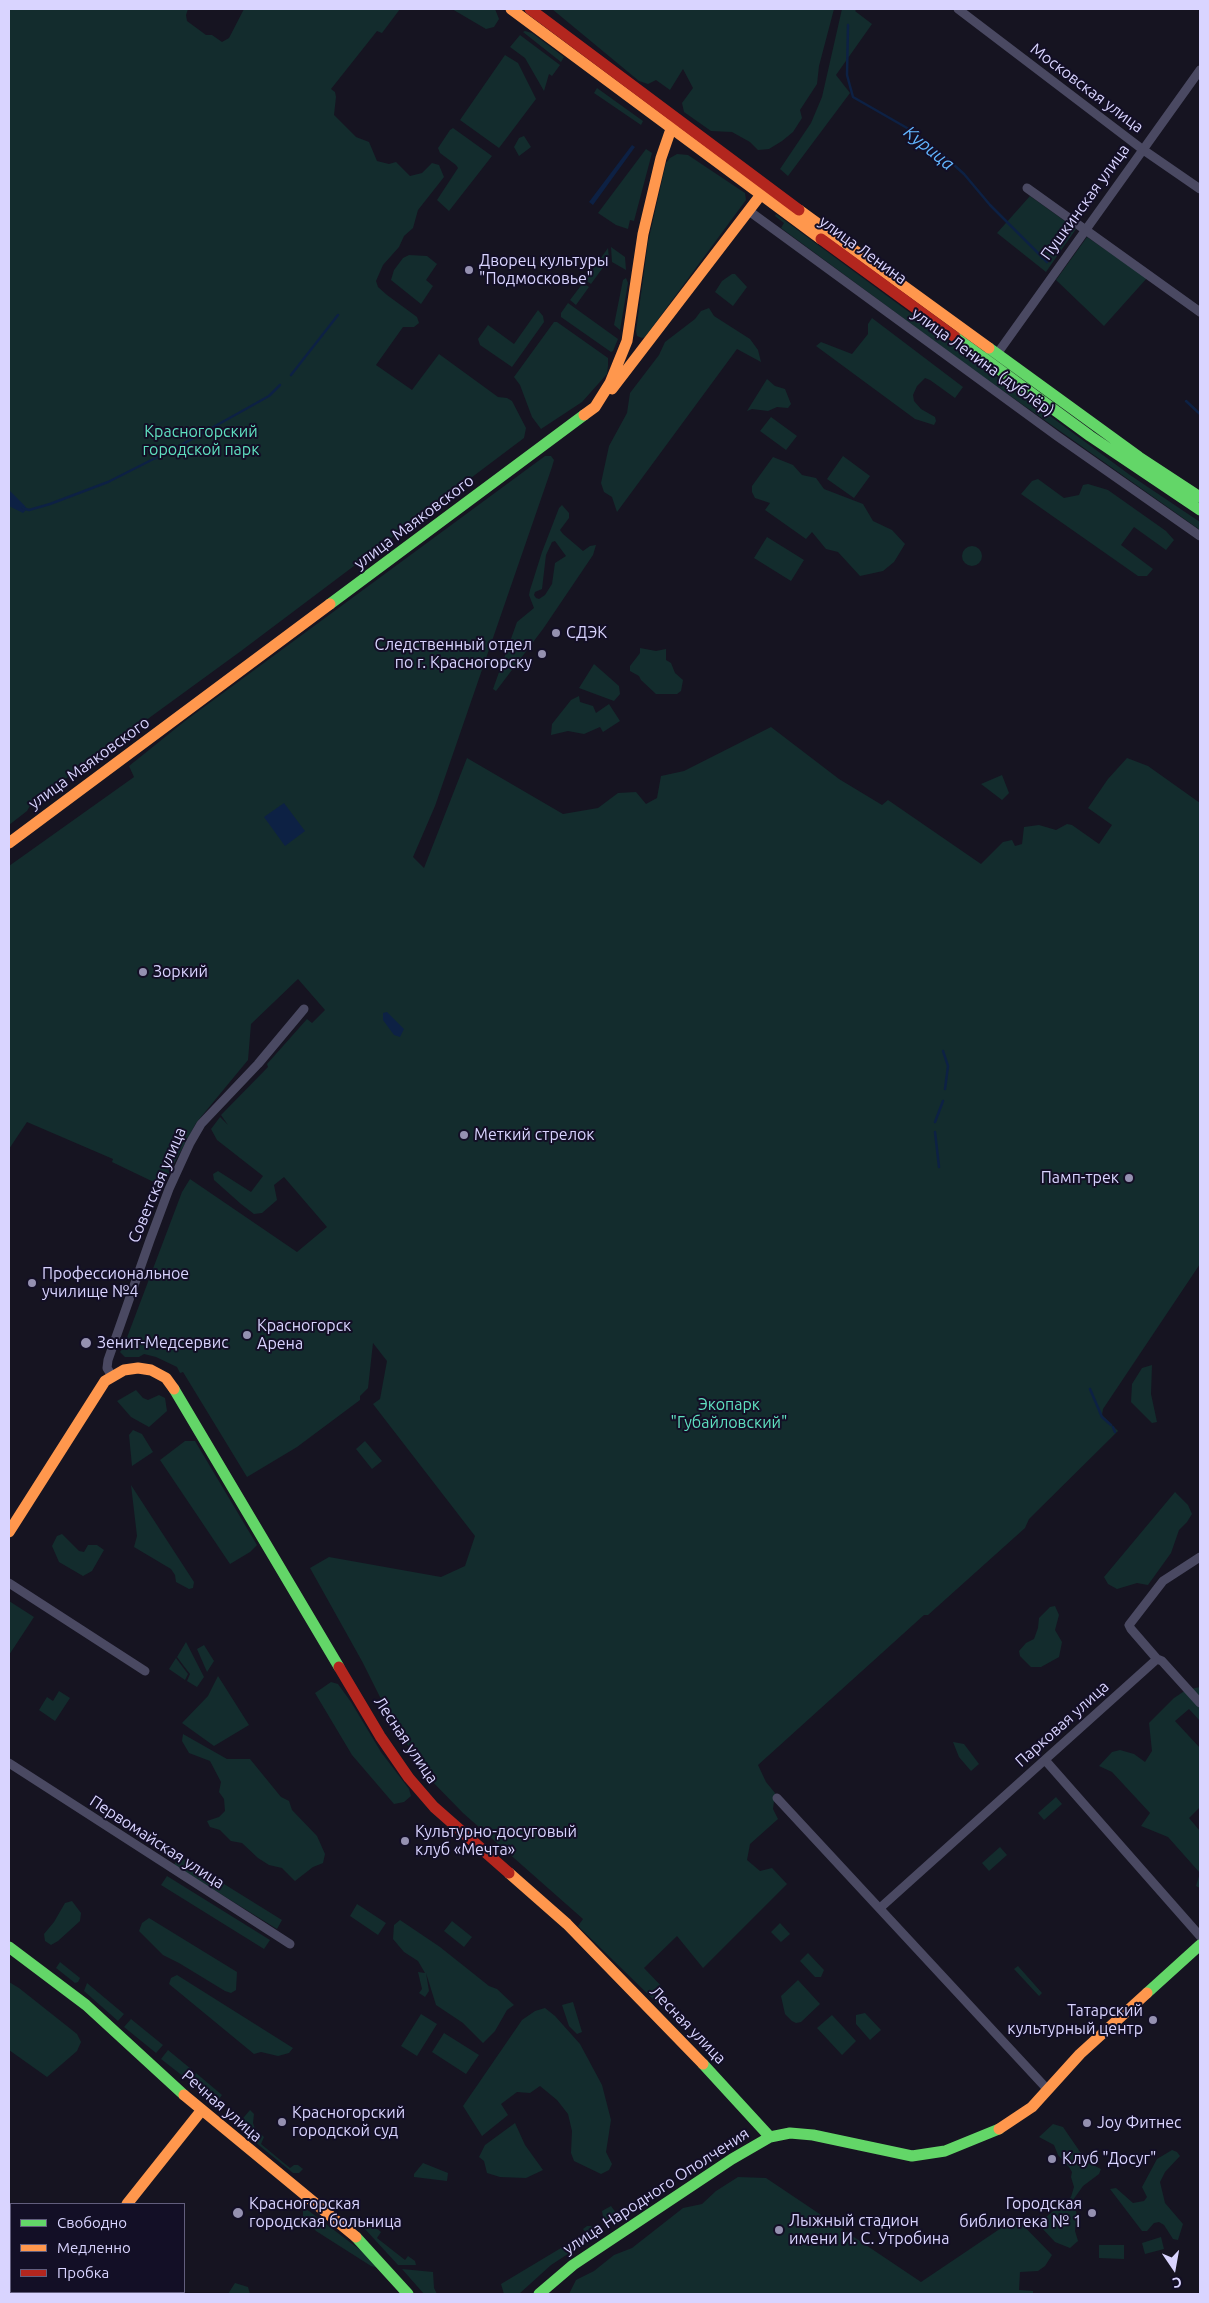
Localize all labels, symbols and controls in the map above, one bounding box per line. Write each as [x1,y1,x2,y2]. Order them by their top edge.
street label: Московская улица [1027,39,1147,137]
water label: Курица [899,121,959,175]
street label: Пушкинская улица [1036,140,1134,264]
street label: улица Ленина [815,212,911,288]
place label: Дворец культуры "Подмосковье" [479,251,609,289]
marker: Дворец культуры "Подмосковье" [463,264,475,276]
street label: улица Ленина (дублёр) [908,304,1058,420]
park label: Красногорский городской парк [143,422,259,460]
street label: улица Маяковского [350,471,478,573]
place label: СДЭК [566,623,607,643]
marker: СДЭК [550,627,562,639]
place label: Следственный отдел по г. Красногорску [375,635,532,673]
marker: Следственный отдел по г. Красногорску [536,648,548,660]
street label: улица Маяковского [25,713,153,813]
place label: Зоркий [153,962,208,982]
marker: Зоркий [137,966,149,978]
street label: Советская улица [124,1124,190,1246]
place label: Меткий стрелок [474,1125,595,1145]
marker: Меткий стрелок [458,1129,470,1141]
place label: Памп-трек [1041,1168,1119,1188]
marker: Памп-трек [1123,1172,1135,1184]
place label: Профессиональное училище №4 [42,1264,189,1302]
marker: Профессиональное училище №4 [26,1277,38,1289]
place label: Красногорск Арена [257,1316,351,1354]
marker: Красногорск Арена [241,1329,253,1341]
place label: Зенит-Медсервис [97,1333,229,1353]
marker: Зенит-Медсервис [79,1336,93,1350]
park label: Экопарк "Губайловский" [671,1395,787,1433]
street label: Парковая улица [1011,1677,1113,1771]
street label: Лесная улица [370,1693,442,1787]
street label: Первомайская улица [86,1791,228,1893]
place label: Культурно-досуговый клуб «Мечта» [415,1822,577,1860]
marker: Культурно-досуговый клуб «Мечта» [399,1835,411,1847]
street label: Лесная улица [646,1982,730,2068]
place label: Татарский культурный центр [1007,2001,1143,2039]
marker: Татарский культурный центр [1147,2014,1159,2026]
street label: Речная улица [178,2066,266,2146]
place label: Красногорский городской суд [292,2103,405,2141]
place label: Joy Фитнес [1097,2113,1182,2133]
marker: Красногорский городской суд [276,2116,288,2128]
marker: Joy Фитнес [1081,2117,1093,2129]
street label: улица Народного Ополчения [559,2124,753,2258]
place label: Клуб "Досуг" [1062,2149,1156,2169]
marker: Клуб "Досуг" [1046,2153,1058,2165]
place label: Красногорская городская больница [249,2194,402,2232]
place label: Городская библиотека № 1 [959,2194,1082,2232]
legend [10,2203,185,2293]
marker: Красногорская городская больница [231,2206,245,2220]
marker: Городская библиотека № 1 [1086,2207,1098,2219]
place label: Лыжный стадион имени И. С. Утробина [789,2211,949,2249]
text: Свободно [57,2214,127,2231]
marker: Лыжный стадион имени И. С. Утробина [773,2224,785,2236]
text: Медленно [57,2239,131,2256]
north arrow [1149,2243,1199,2293]
text: Пробка [57,2264,109,2281]
text: С [1171,2274,1183,2291]

